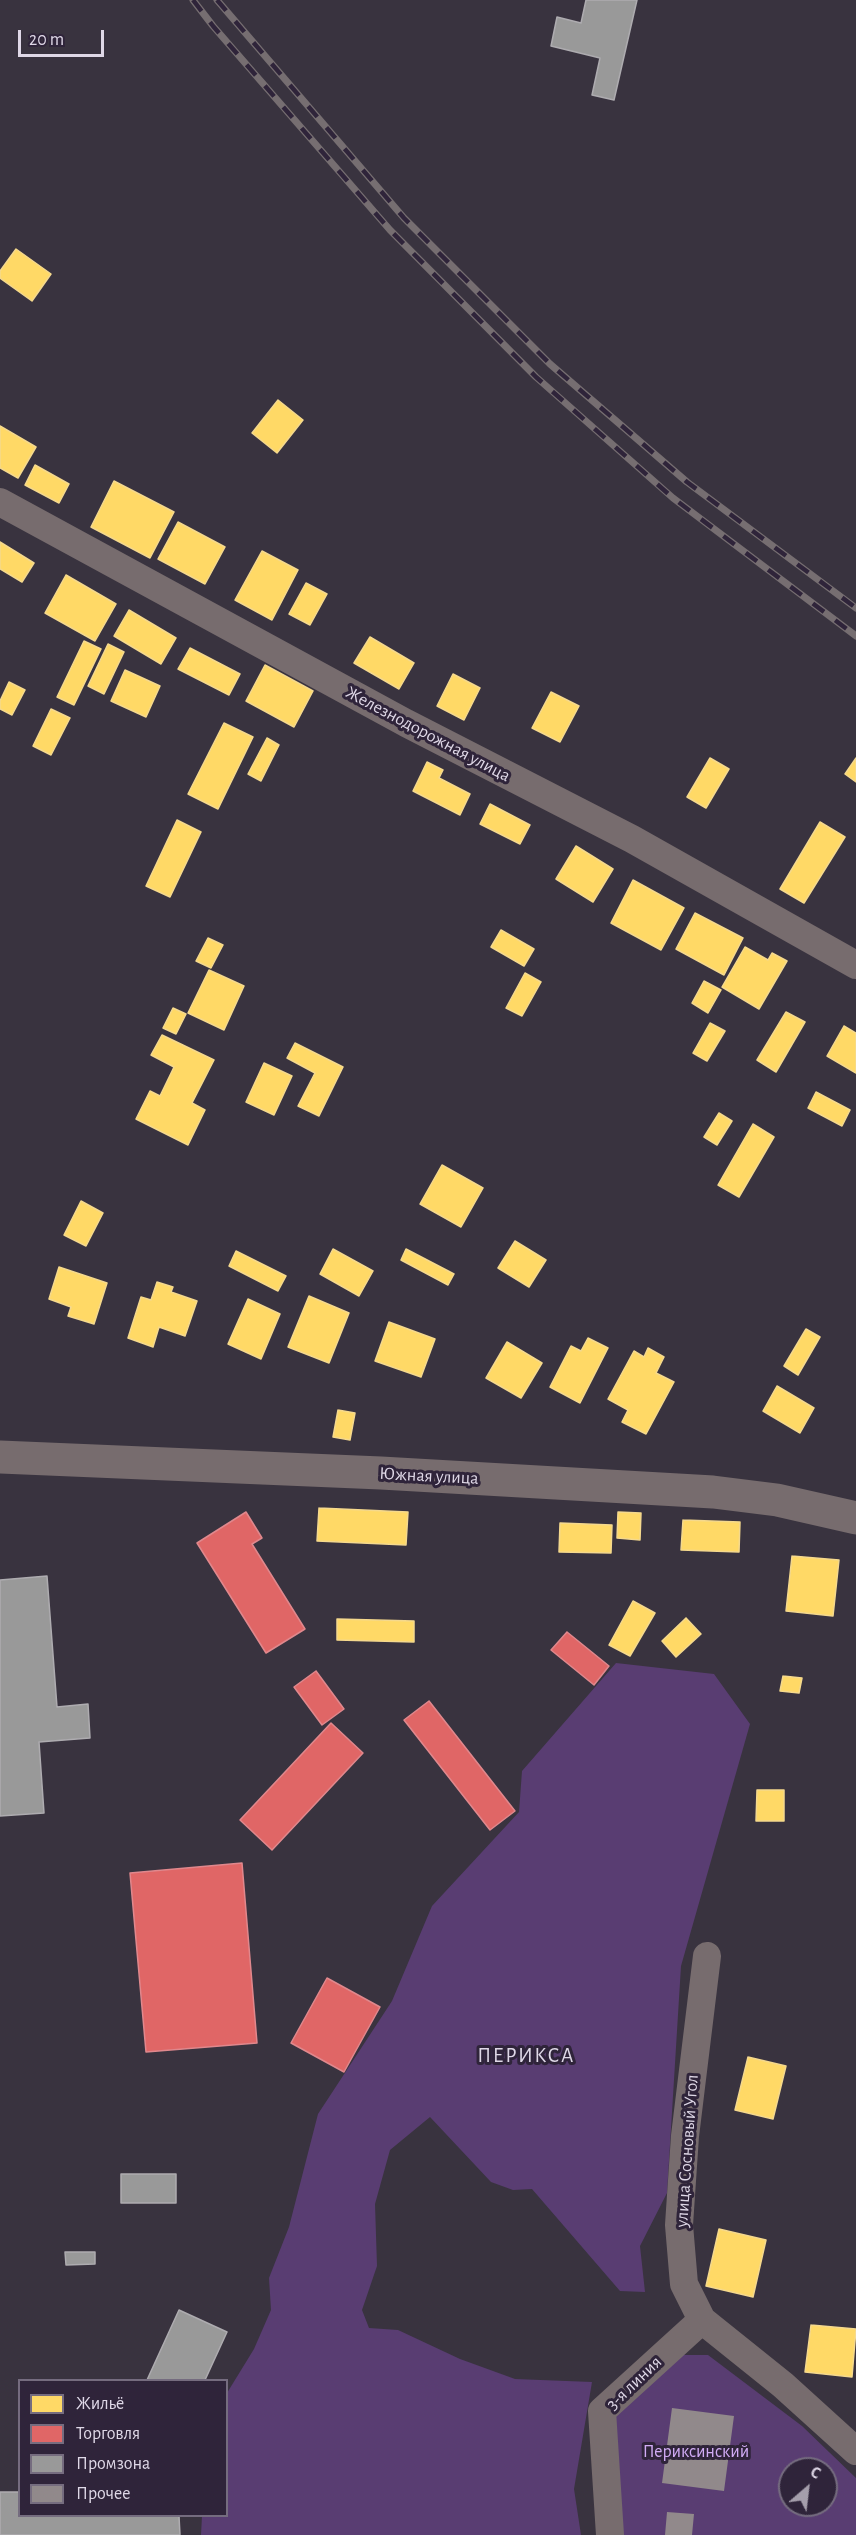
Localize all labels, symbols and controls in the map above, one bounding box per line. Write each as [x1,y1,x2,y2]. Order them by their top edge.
scale bar [21,18,106,56]
text: 20 m [29,31,64,49]
street label: Железнодорожная улица [342,681,514,787]
street label: Южная улица [379,1463,479,1489]
district label: ПЕРИКСА [477,2043,575,2069]
street label: улица Сосновый Угол [671,2074,703,2228]
street label: 3-я линия [602,2351,666,2415]
legend [18,2379,228,2517]
text: Жильё [76,2395,124,2413]
text: Торговля [76,2425,140,2443]
park label: Периксинский [643,2441,749,2463]
text: Промзона [76,2455,150,2473]
north arrow [778,2457,838,2517]
text: С [808,2464,823,2482]
text: Прочее [76,2485,131,2503]

